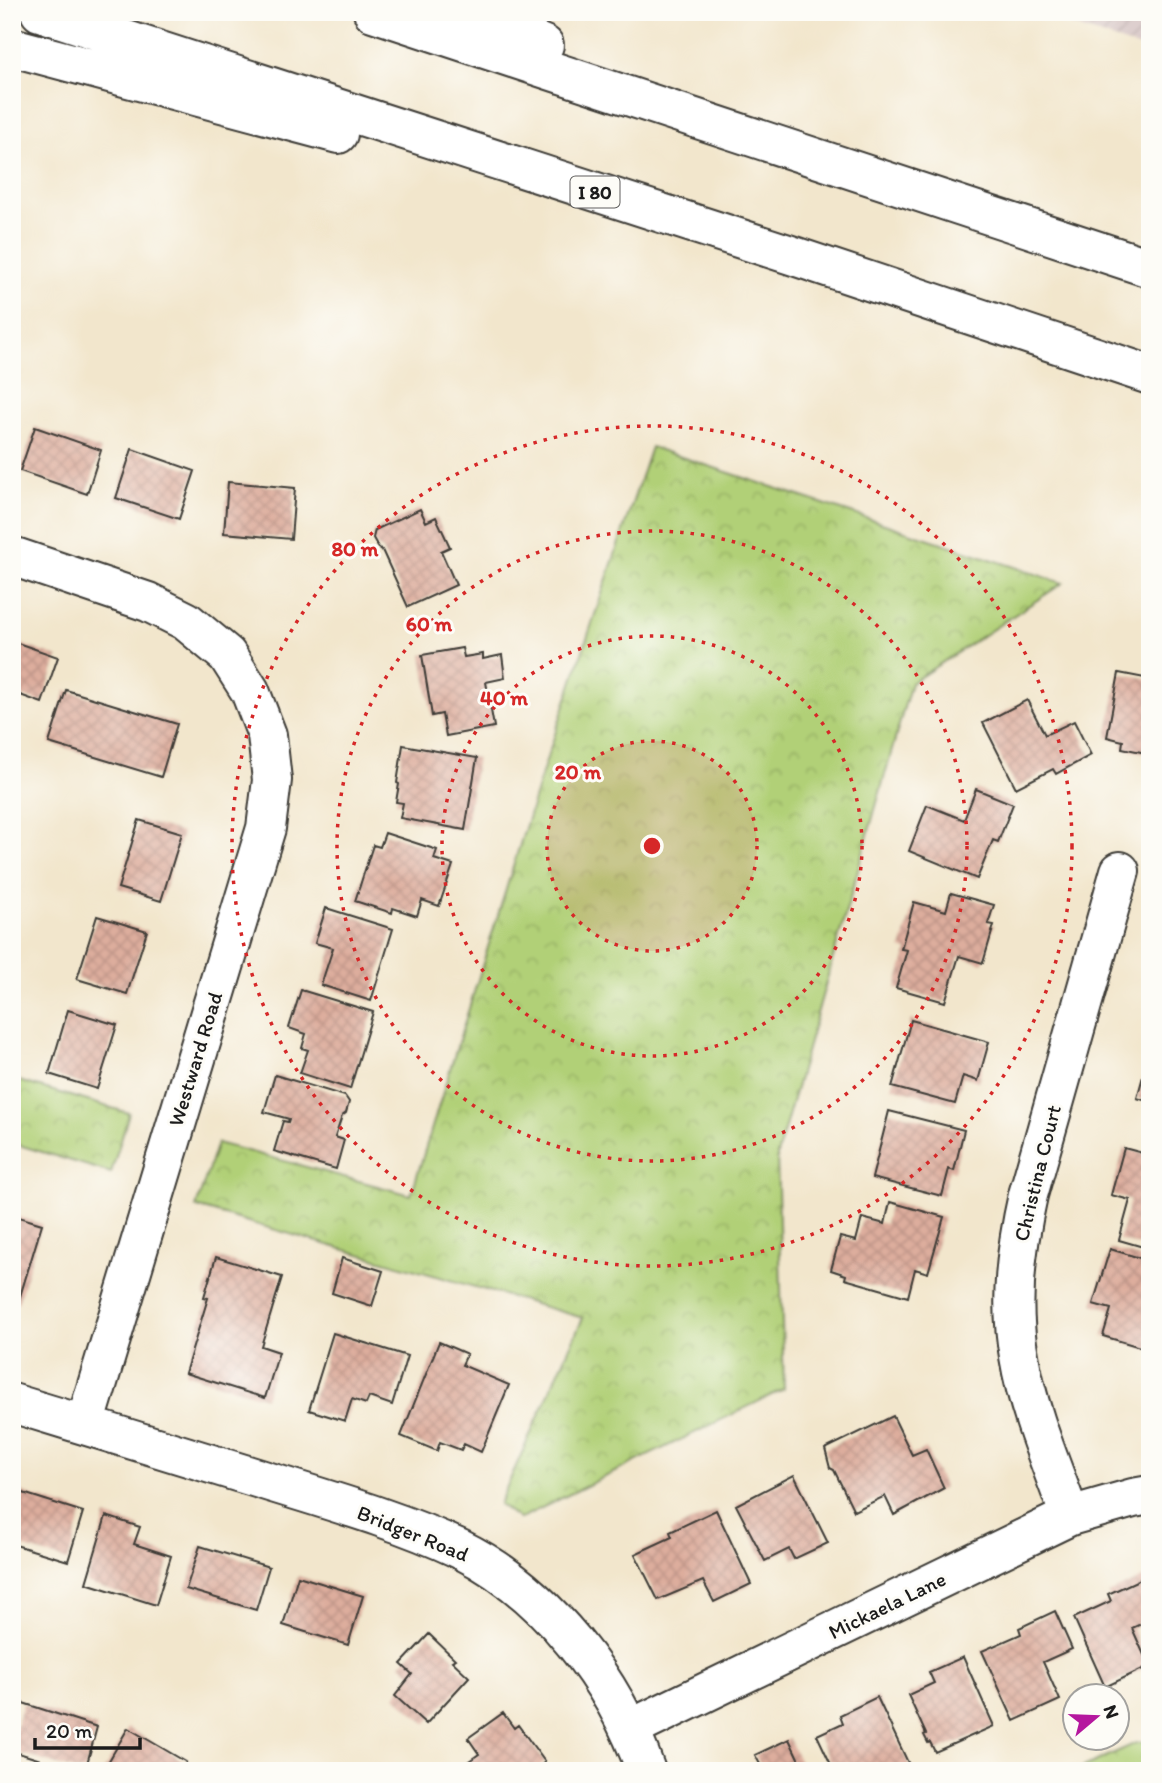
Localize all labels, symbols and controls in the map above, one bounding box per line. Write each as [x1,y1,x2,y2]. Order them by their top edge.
road number: I 80 [570,176,620,208]
text: 80 m [332,536,379,561]
text: 60 m [406,611,453,636]
text: 40 m [480,685,528,710]
text: 20 m [555,759,602,784]
centre of rings [640,834,664,858]
street label: Westward Road [163,988,227,1129]
street label: Christina Court [1008,1102,1066,1244]
street label: Bridger Road [354,1499,472,1567]
street label: Mickaela Lane [824,1566,950,1644]
north arrow [1060,1682,1130,1752]
text: N [1099,1702,1125,1721]
scale bar [35,1706,140,1750]
text: 20 m [46,1718,93,1743]

